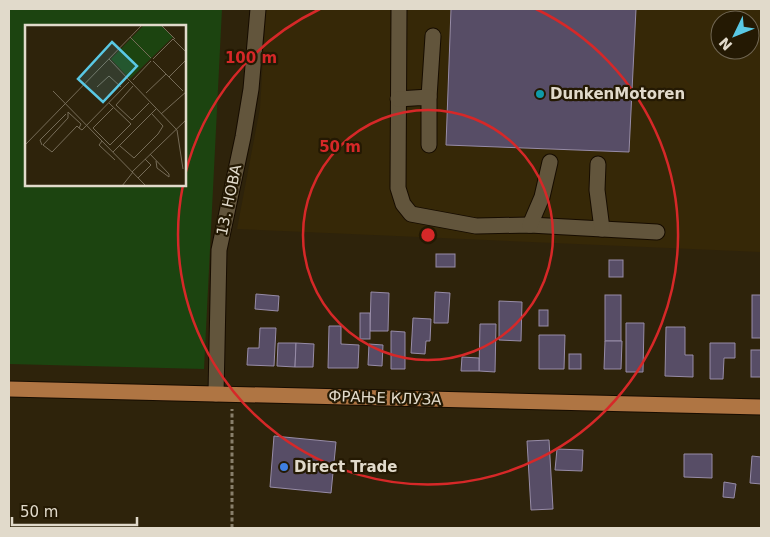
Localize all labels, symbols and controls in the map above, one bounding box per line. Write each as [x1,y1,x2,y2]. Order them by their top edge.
north arrow [710,10,760,60]
inset map [25,25,186,186]
text: N [716,34,735,54]
text: 100 m [225,49,277,67]
place label: DunkenMotoren [550,85,685,103]
marker: DunkenMotoren [534,88,546,100]
text: 50 m [319,138,361,156]
street label: 13. НОВА [213,162,245,237]
centre of rings [419,226,437,244]
street label: ФРАЊЕ КЛУЗА [328,387,443,409]
place label: Direct Trade [294,458,397,476]
marker: Direct Trade [278,461,290,473]
scale bar [12,494,138,526]
text: 50 m [20,503,58,521]

